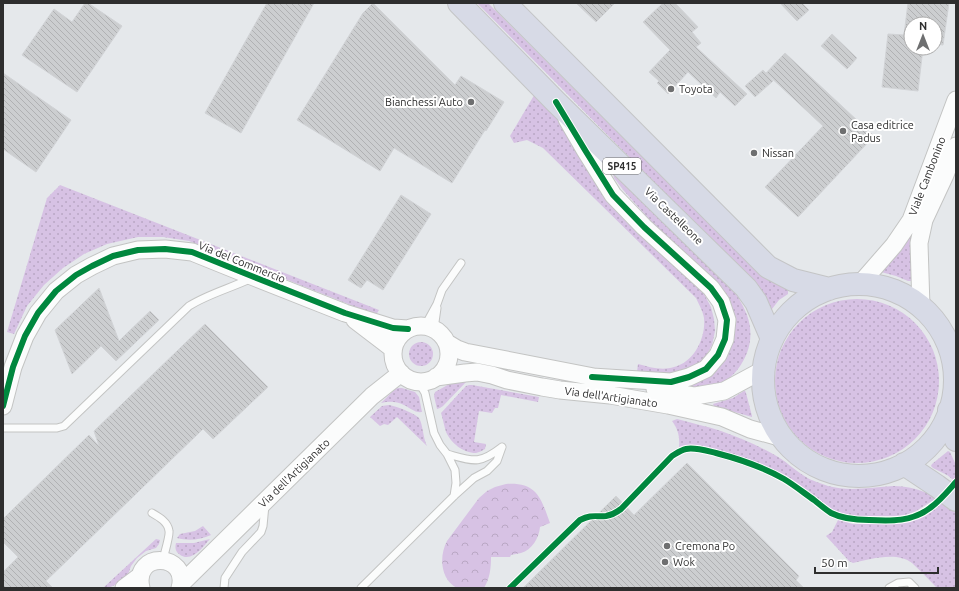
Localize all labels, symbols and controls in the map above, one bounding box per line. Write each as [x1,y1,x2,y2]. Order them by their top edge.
north arrow [903,16,943,56]
text: N [919,20,927,32]
place label: Toyota [679,83,713,95]
marker: Toyota [666,84,676,94]
place label: Bianchessi Auto [385,96,463,108]
marker: Bianchessi Auto [466,97,476,107]
place label: Casa editrice Padus [851,119,914,144]
marker: Casa editrice Padus [838,126,848,136]
street label: Viale Cambonino [906,135,948,217]
place label: Nissan [762,147,794,159]
marker: Nissan [749,148,759,158]
road number: SP415 [603,158,641,174]
street label: Via Castelleone [642,185,706,247]
street label: Via del Commercio [197,239,287,285]
street label: Via dell'Artigianato [564,385,658,409]
street label: Via dell'Artigianato [256,436,332,510]
place label: Cremona Po [675,540,735,552]
marker: Cremona Po [662,541,672,551]
scale bar [815,549,938,575]
place label: Wok [673,556,695,568]
text: 50 m [821,556,848,569]
marker: Wok [660,557,670,567]

